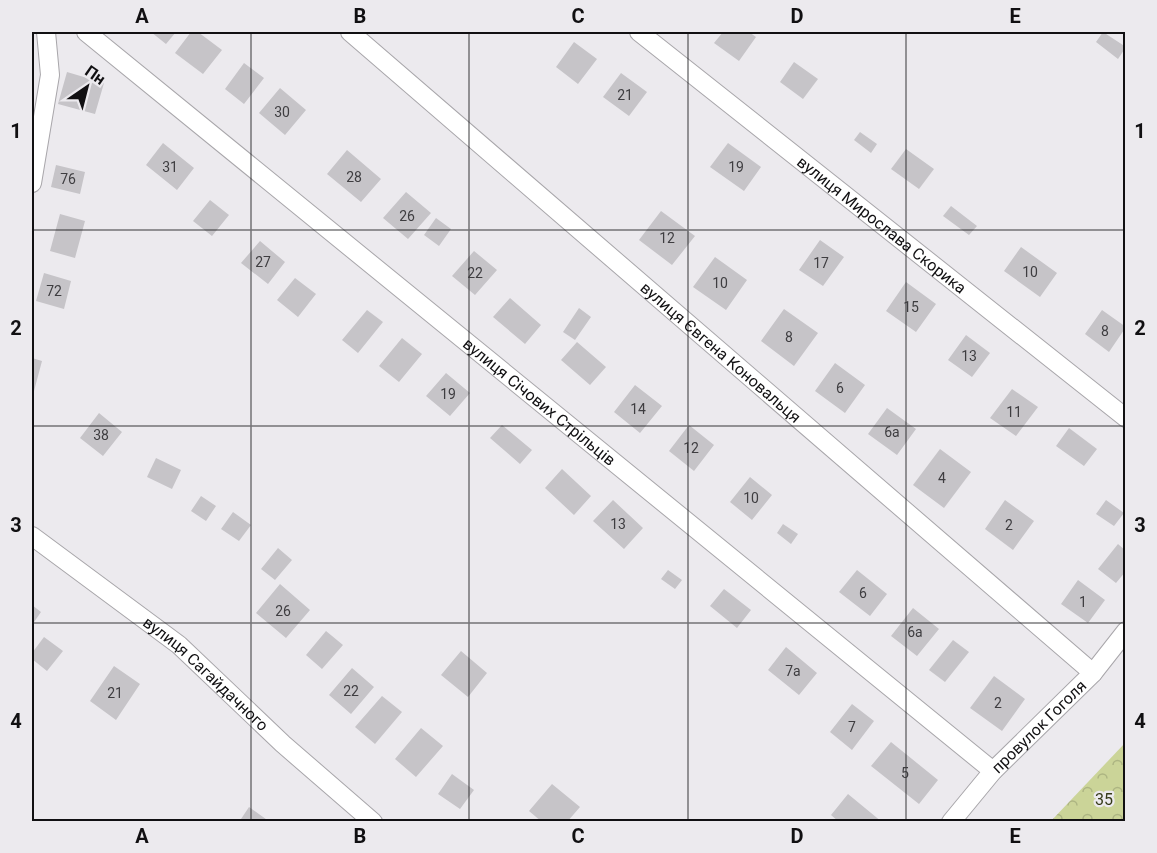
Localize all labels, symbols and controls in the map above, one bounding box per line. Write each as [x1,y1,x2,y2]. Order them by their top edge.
text: A [135,4,149,28]
text: B [354,4,366,28]
text: C [571,4,585,28]
text: D [791,4,804,28]
text: E [1009,4,1021,28]
north arrow [57,57,117,117]
text: Пн [82,61,109,89]
house number: 21 [617,87,633,103]
house number: 30 [274,104,290,120]
text: 1 [10,119,22,143]
text: 1 [1134,119,1146,143]
street label: вулиця Мирослава Скорика [794,152,970,297]
house number: 31 [162,159,178,175]
house number: 19 [728,159,744,175]
house number: 28 [346,169,362,185]
house number: 76 [60,171,76,187]
house number: 26 [399,208,415,224]
house number: 12 [659,230,675,246]
house number: 27 [255,254,271,270]
house number: 17 [813,255,829,271]
house number: 10 [1022,264,1038,280]
house number: 22 [467,265,483,281]
house number: 10 [712,275,728,291]
street label: вулиця Євгена Коновальця [637,278,805,426]
house number: 72 [46,283,62,299]
house number: 15 [903,299,919,315]
text: 2 [10,316,22,340]
text: 2 [1134,316,1146,340]
house number: 8 [1101,323,1109,339]
house number: 8 [785,329,793,345]
street label: вулиця Січових Стрільців [459,334,620,469]
house number: 13 [961,348,977,364]
house number: 6 [836,380,844,396]
house number: 19 [440,386,456,402]
house number: 14 [630,401,646,417]
house number: 11 [1006,404,1022,420]
house number: 6а [884,424,900,440]
house number: 38 [93,427,109,443]
house number: 12 [683,440,699,456]
house number: 4 [938,470,946,486]
house number: 10 [743,490,759,506]
text: 3 [10,513,22,537]
text: 3 [1134,513,1146,537]
house number: 13 [610,516,626,532]
house number: 2 [1005,517,1013,533]
house number: 6 [859,585,867,601]
house number: 1 [1079,594,1087,610]
house number: 26 [275,603,291,619]
street label: вулиця Сагайдачного [140,612,272,735]
house number: 6а [907,624,923,640]
house number: 7а [785,663,801,679]
street label: провулок Гоголя [987,676,1090,777]
house number: 22 [343,683,359,699]
house number: 21 [107,685,123,701]
house number: 2 [994,695,1002,711]
text: 4 [10,709,22,733]
text: 4 [1134,709,1146,733]
house number: 7 [848,719,856,735]
house number: 5 [901,765,909,781]
park label: 35 [1095,790,1113,809]
text: A [135,824,149,848]
text: B [354,824,366,848]
text: C [571,824,585,848]
text: D [791,824,804,848]
text: E [1009,824,1021,848]

